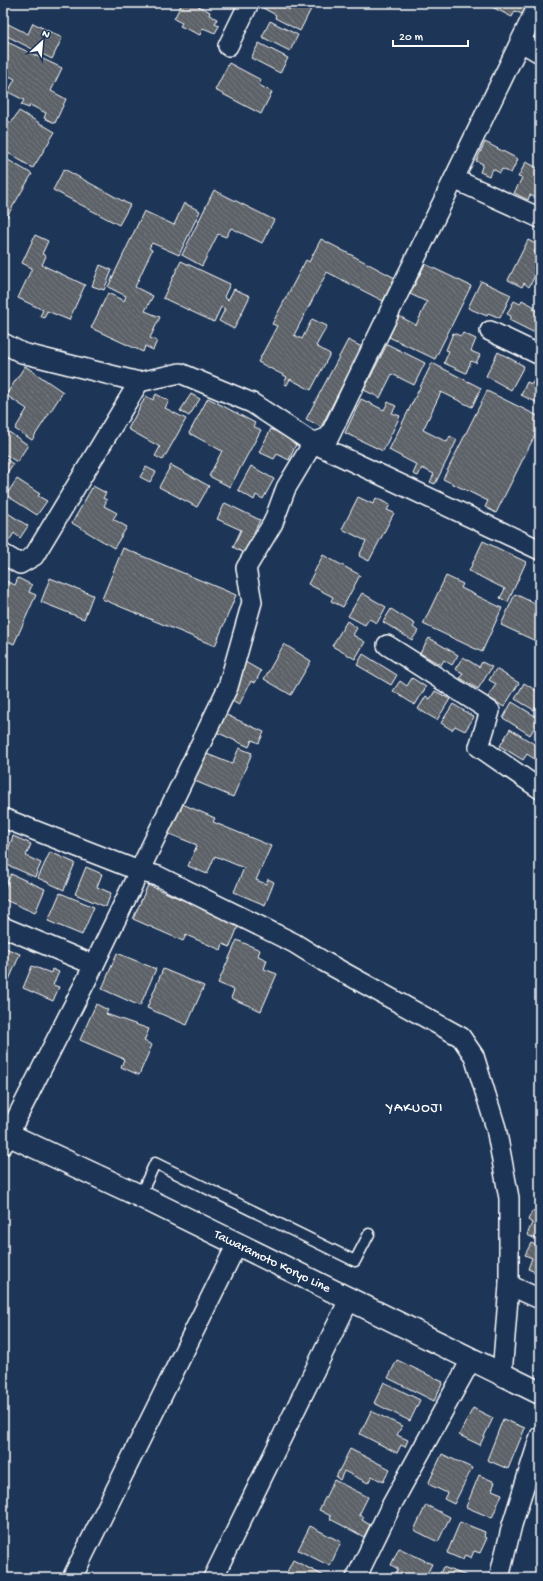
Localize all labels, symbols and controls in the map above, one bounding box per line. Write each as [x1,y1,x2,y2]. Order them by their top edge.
north arrow [22,22,62,62]
scale bar [393,22,468,48]
text: N [40,28,51,42]
text: 20 m [399,31,424,45]
district label: YAKUOJI [385,1100,443,1117]
street label: Tawaramoto Koryo Line [210,1227,333,1297]

